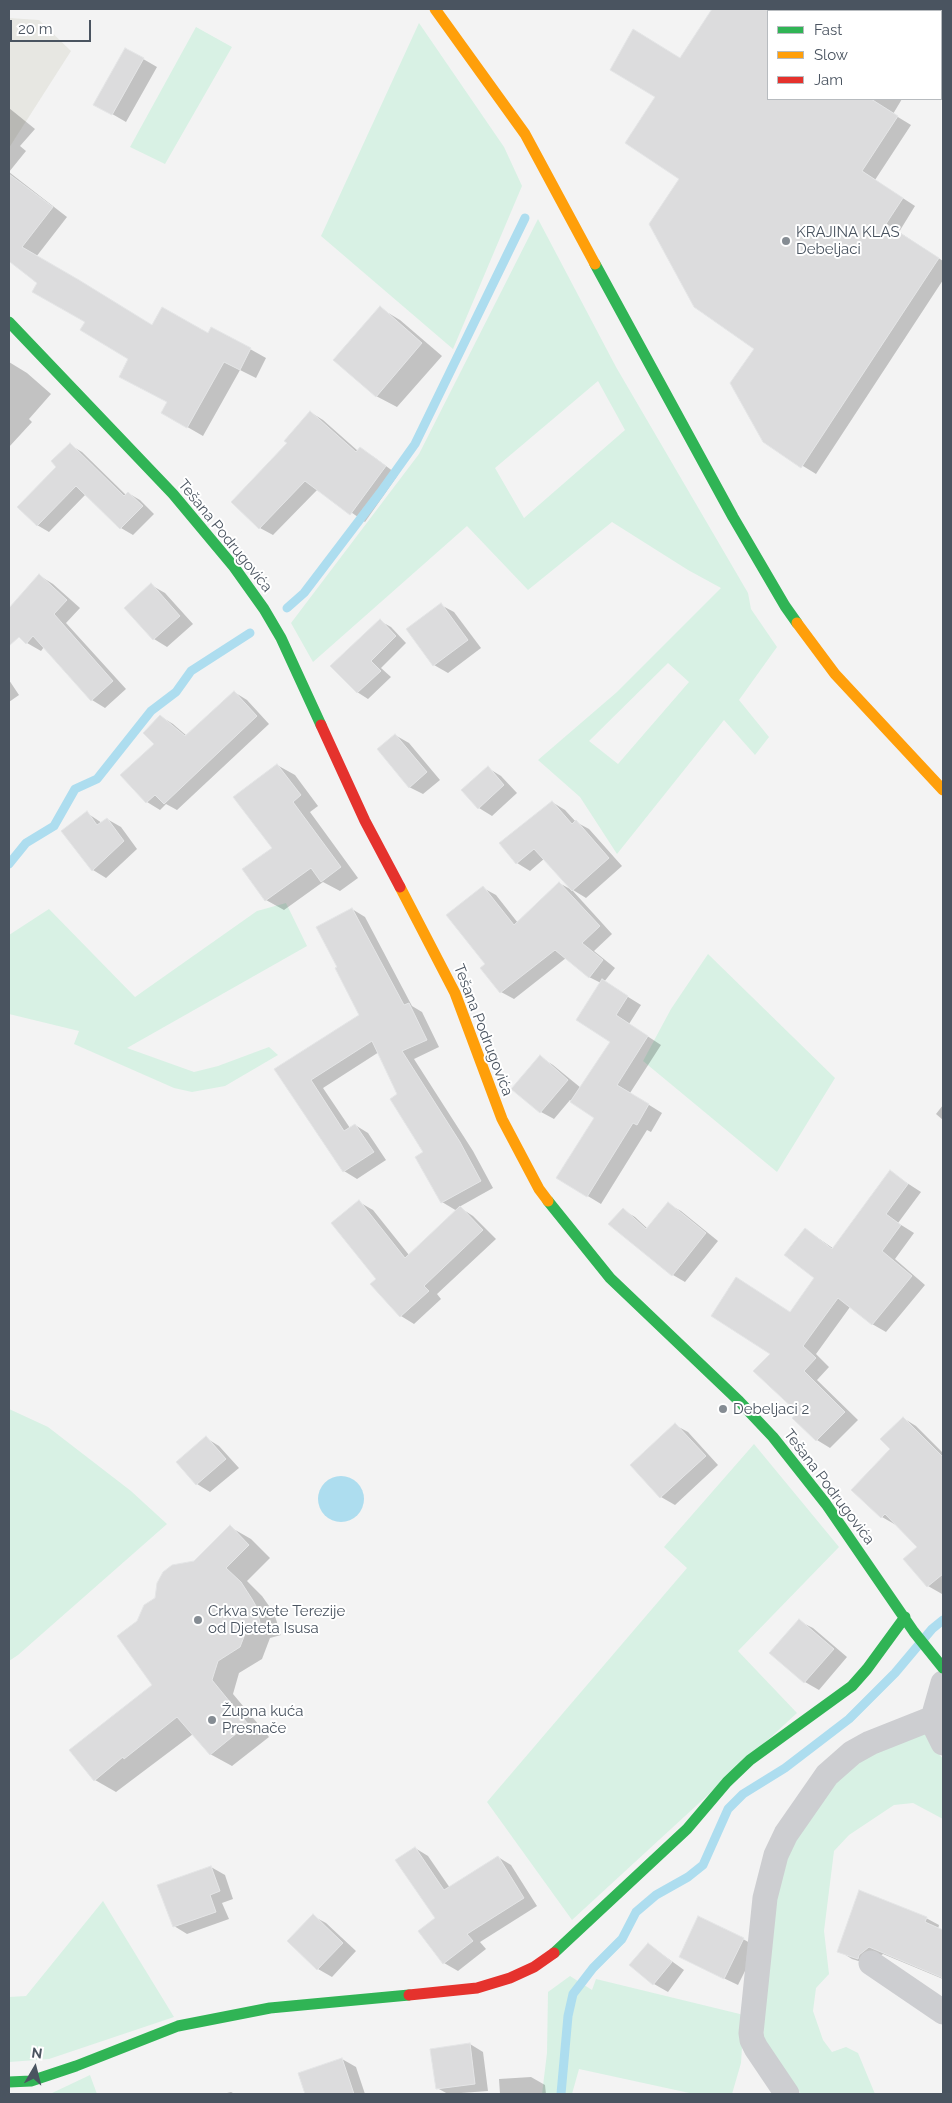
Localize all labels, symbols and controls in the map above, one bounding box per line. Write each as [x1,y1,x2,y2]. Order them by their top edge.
scale bar [12,10,94,42]
legend [767,10,942,100]
text: 20 m [18,20,53,38]
text: Fast [814,21,842,39]
text: Slow [814,46,848,64]
text: Jam [814,71,843,89]
place label: KRAJINA KLAS Debeljaci [796,223,899,258]
marker: KRAJINA KLAS Debeljaci [780,235,792,247]
street label: Tešana Podrugovića [174,476,276,596]
street label: Tešana Podrugovića [450,962,516,1098]
place label: Debeljaci 2 [733,1400,809,1418]
marker: Debeljaci 2 [717,1403,729,1415]
street label: Tešana Podrugovića [780,1426,878,1548]
place label: Crkva svete Terezije od Djeteta Isusa [208,1602,345,1637]
marker: Crkva svete Terezije od Djeteta Isusa [192,1614,204,1626]
place label: Župna kuća Presnače [222,1702,303,1737]
marker: Župna kuća Presnače [206,1714,218,1726]
north arrow [10,2043,60,2093]
text: N [31,2044,43,2062]

